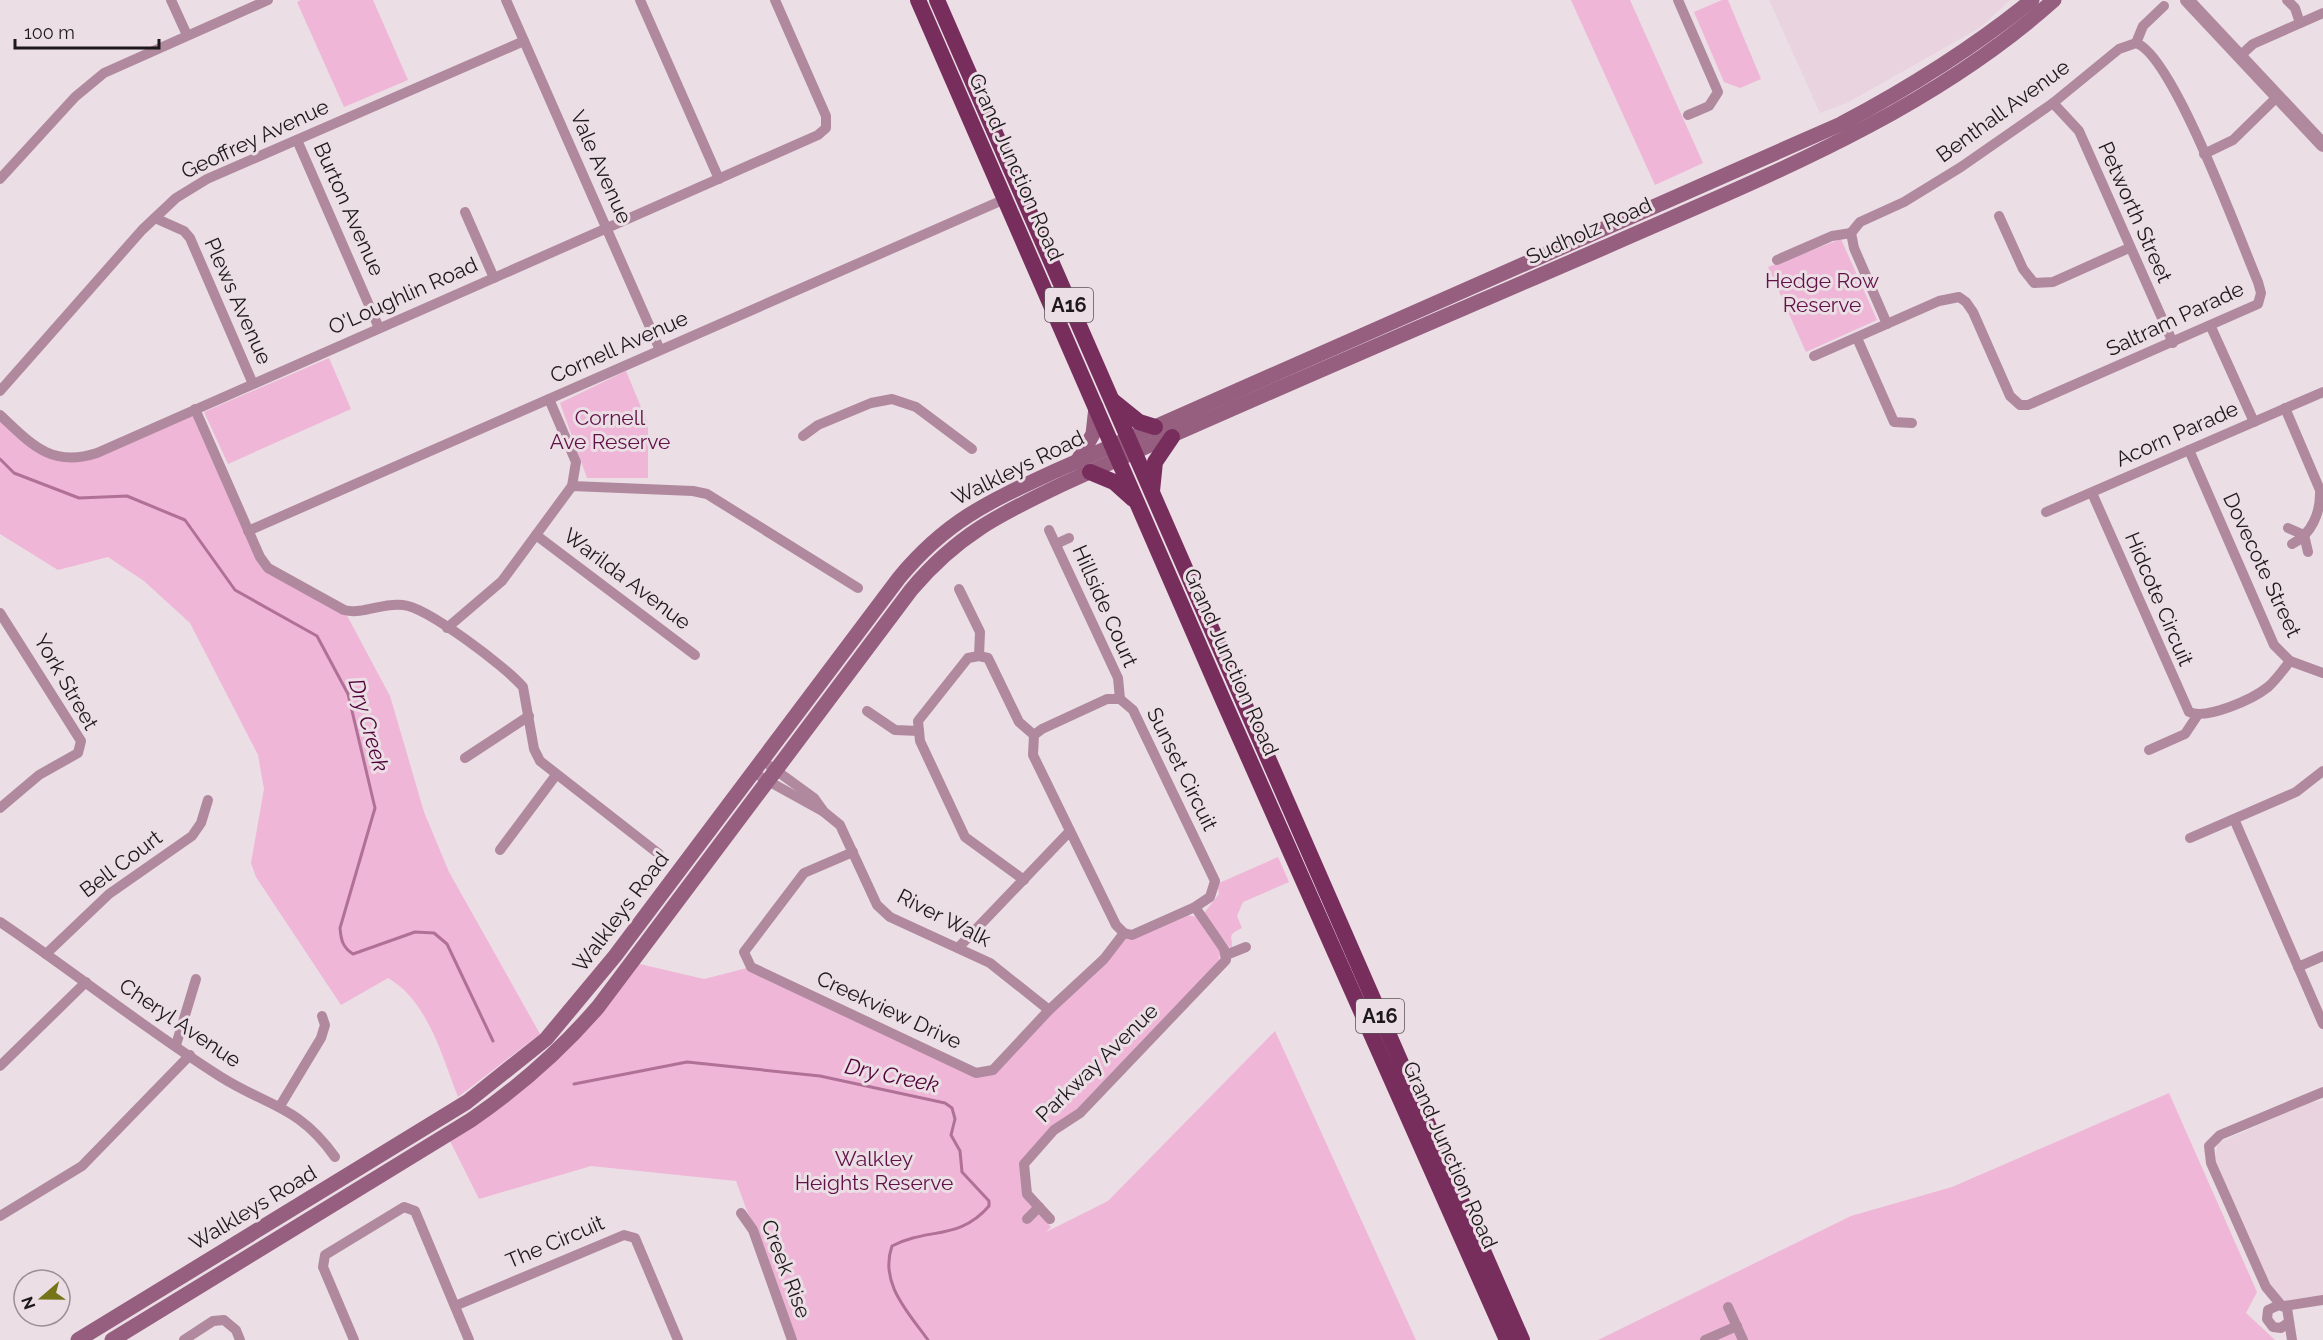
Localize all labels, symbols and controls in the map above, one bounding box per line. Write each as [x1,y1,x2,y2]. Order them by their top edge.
scale bar [15,12,159,50]
text: 100 m [24,22,75,43]
street label: Benthall Avenue [1931,54,2074,167]
street label: Grand Junction Road [964,69,1069,264]
street label: Geoffrey Avenue [177,93,333,184]
street label: Vale Avenue [565,106,637,227]
street label: Petworth Street [2093,137,2178,286]
street label: Burton Avenue [309,138,390,280]
street label: Sudholz Road [1522,192,1655,269]
street label: Plews Avenue [199,234,278,368]
street label: O'Loughlin Road [324,252,481,340]
park label: Hedge Row Reserve [1765,268,1879,317]
street label: Saltram Parade [2102,276,2248,361]
road number: A16 [1045,288,1093,322]
street label: Cornell Avenue [546,305,691,388]
street label: Acorn Parade [2112,395,2242,472]
park label: Cornell Ave Reserve [550,405,670,454]
street label: Walkleys Road [948,425,1088,510]
street label: Dovecote Street [2218,488,2307,641]
street label: Warilda Avenue [559,523,696,635]
street label: Hidcote Circuit [2120,528,2199,670]
street label: Hillside Court [1067,541,1143,671]
street label: Grand Junction Road [1179,564,1284,759]
street label: York Street [29,629,104,734]
water label: Dry Creek [343,676,395,775]
street label: Sunset Circuit [1142,703,1223,834]
street label: Bell Court [75,825,167,903]
street label: Walkleys Road [567,847,674,977]
street label: River Walk [893,883,995,952]
street label: Creekview Drive [813,965,966,1054]
street label: Cheryl Avenue [115,973,246,1072]
street label: Parkway Avenue [1030,998,1163,1127]
road number: A16 [1356,999,1404,1033]
water label: Dry Creek [843,1052,942,1098]
street label: Grand Junction Road [1398,1057,1503,1252]
park label: Walkley Heights Reserve [795,1146,953,1195]
street label: Walkleys Road [185,1160,321,1255]
street label: The Circuit [502,1210,608,1273]
street label: Creek Rise [756,1216,817,1321]
north arrow [12,1268,72,1328]
text: N [17,1294,39,1312]

